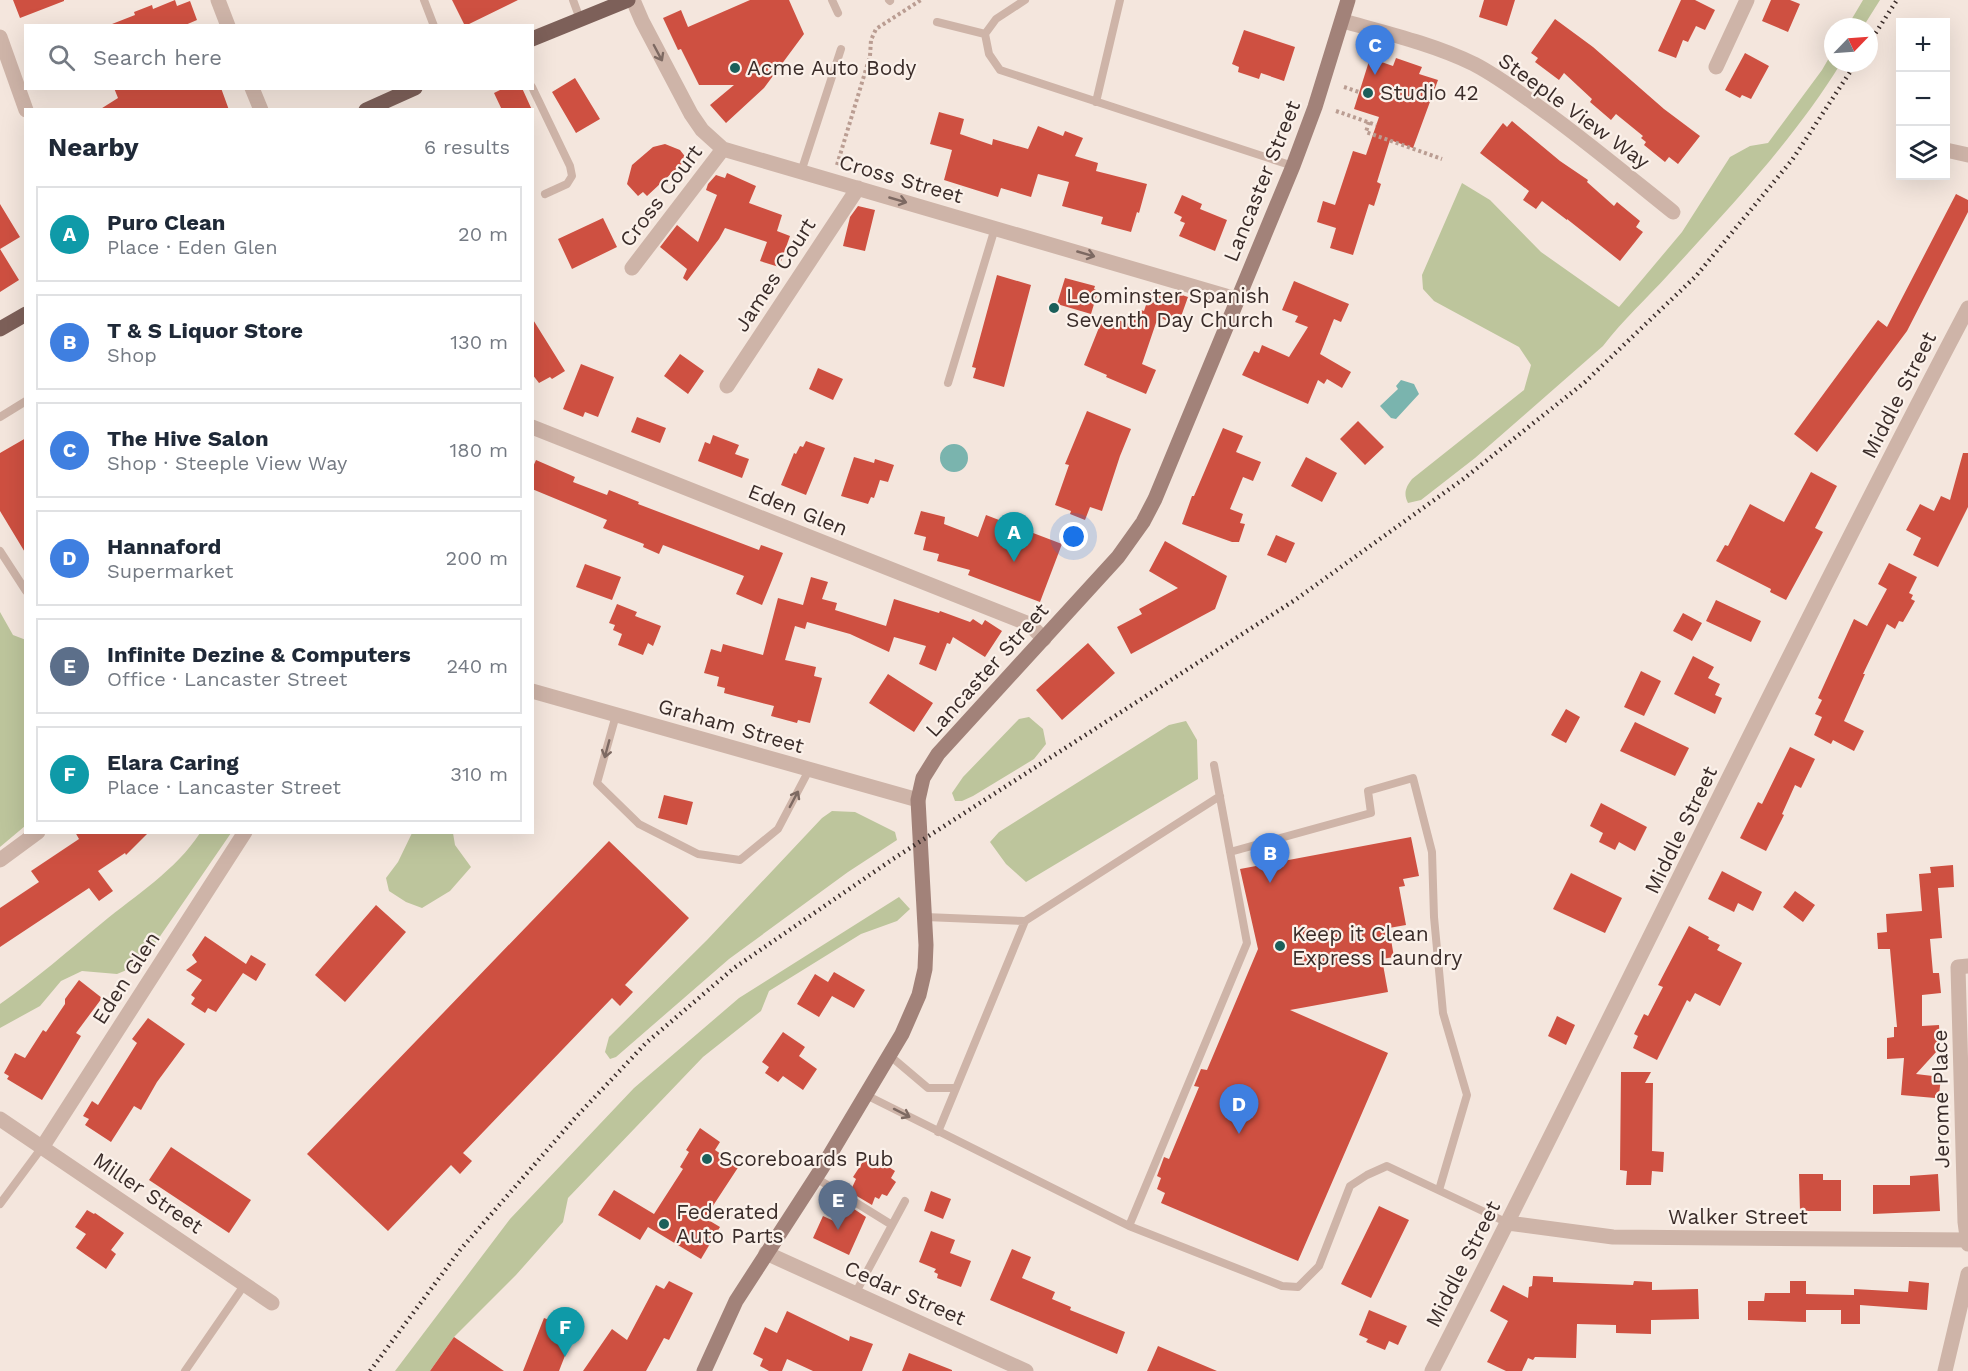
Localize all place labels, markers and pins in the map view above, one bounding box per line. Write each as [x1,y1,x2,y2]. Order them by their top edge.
pin: C [1356,26,1394,75]
place label: Acme Auto Body [747,55,917,80]
marker: Acme Auto Body [728,61,742,75]
place label: Studio 42 [1380,80,1479,105]
marker: Studio 42 [1361,86,1375,100]
place label: Leominster Spanish Seventh Day Church [1066,283,1273,332]
marker: Leominster Spanish Seventh Day Church [1047,301,1061,315]
pin: A [994,512,1034,562]
pin: B [1250,834,1290,883]
place label: Keep it Clean Express Laundry [1292,921,1463,970]
marker: Keep it Clean Express Laundry [1273,939,1287,953]
pin: D [1220,1084,1258,1134]
place label: Scoreboards Pub [719,1146,893,1171]
marker: Scoreboards Pub [700,1152,714,1166]
pin: E [818,1180,858,1230]
place label: Federated Auto Parts [676,1199,784,1248]
marker: Federated Auto Parts [657,1217,671,1231]
pin: F [546,1308,584,1357]

